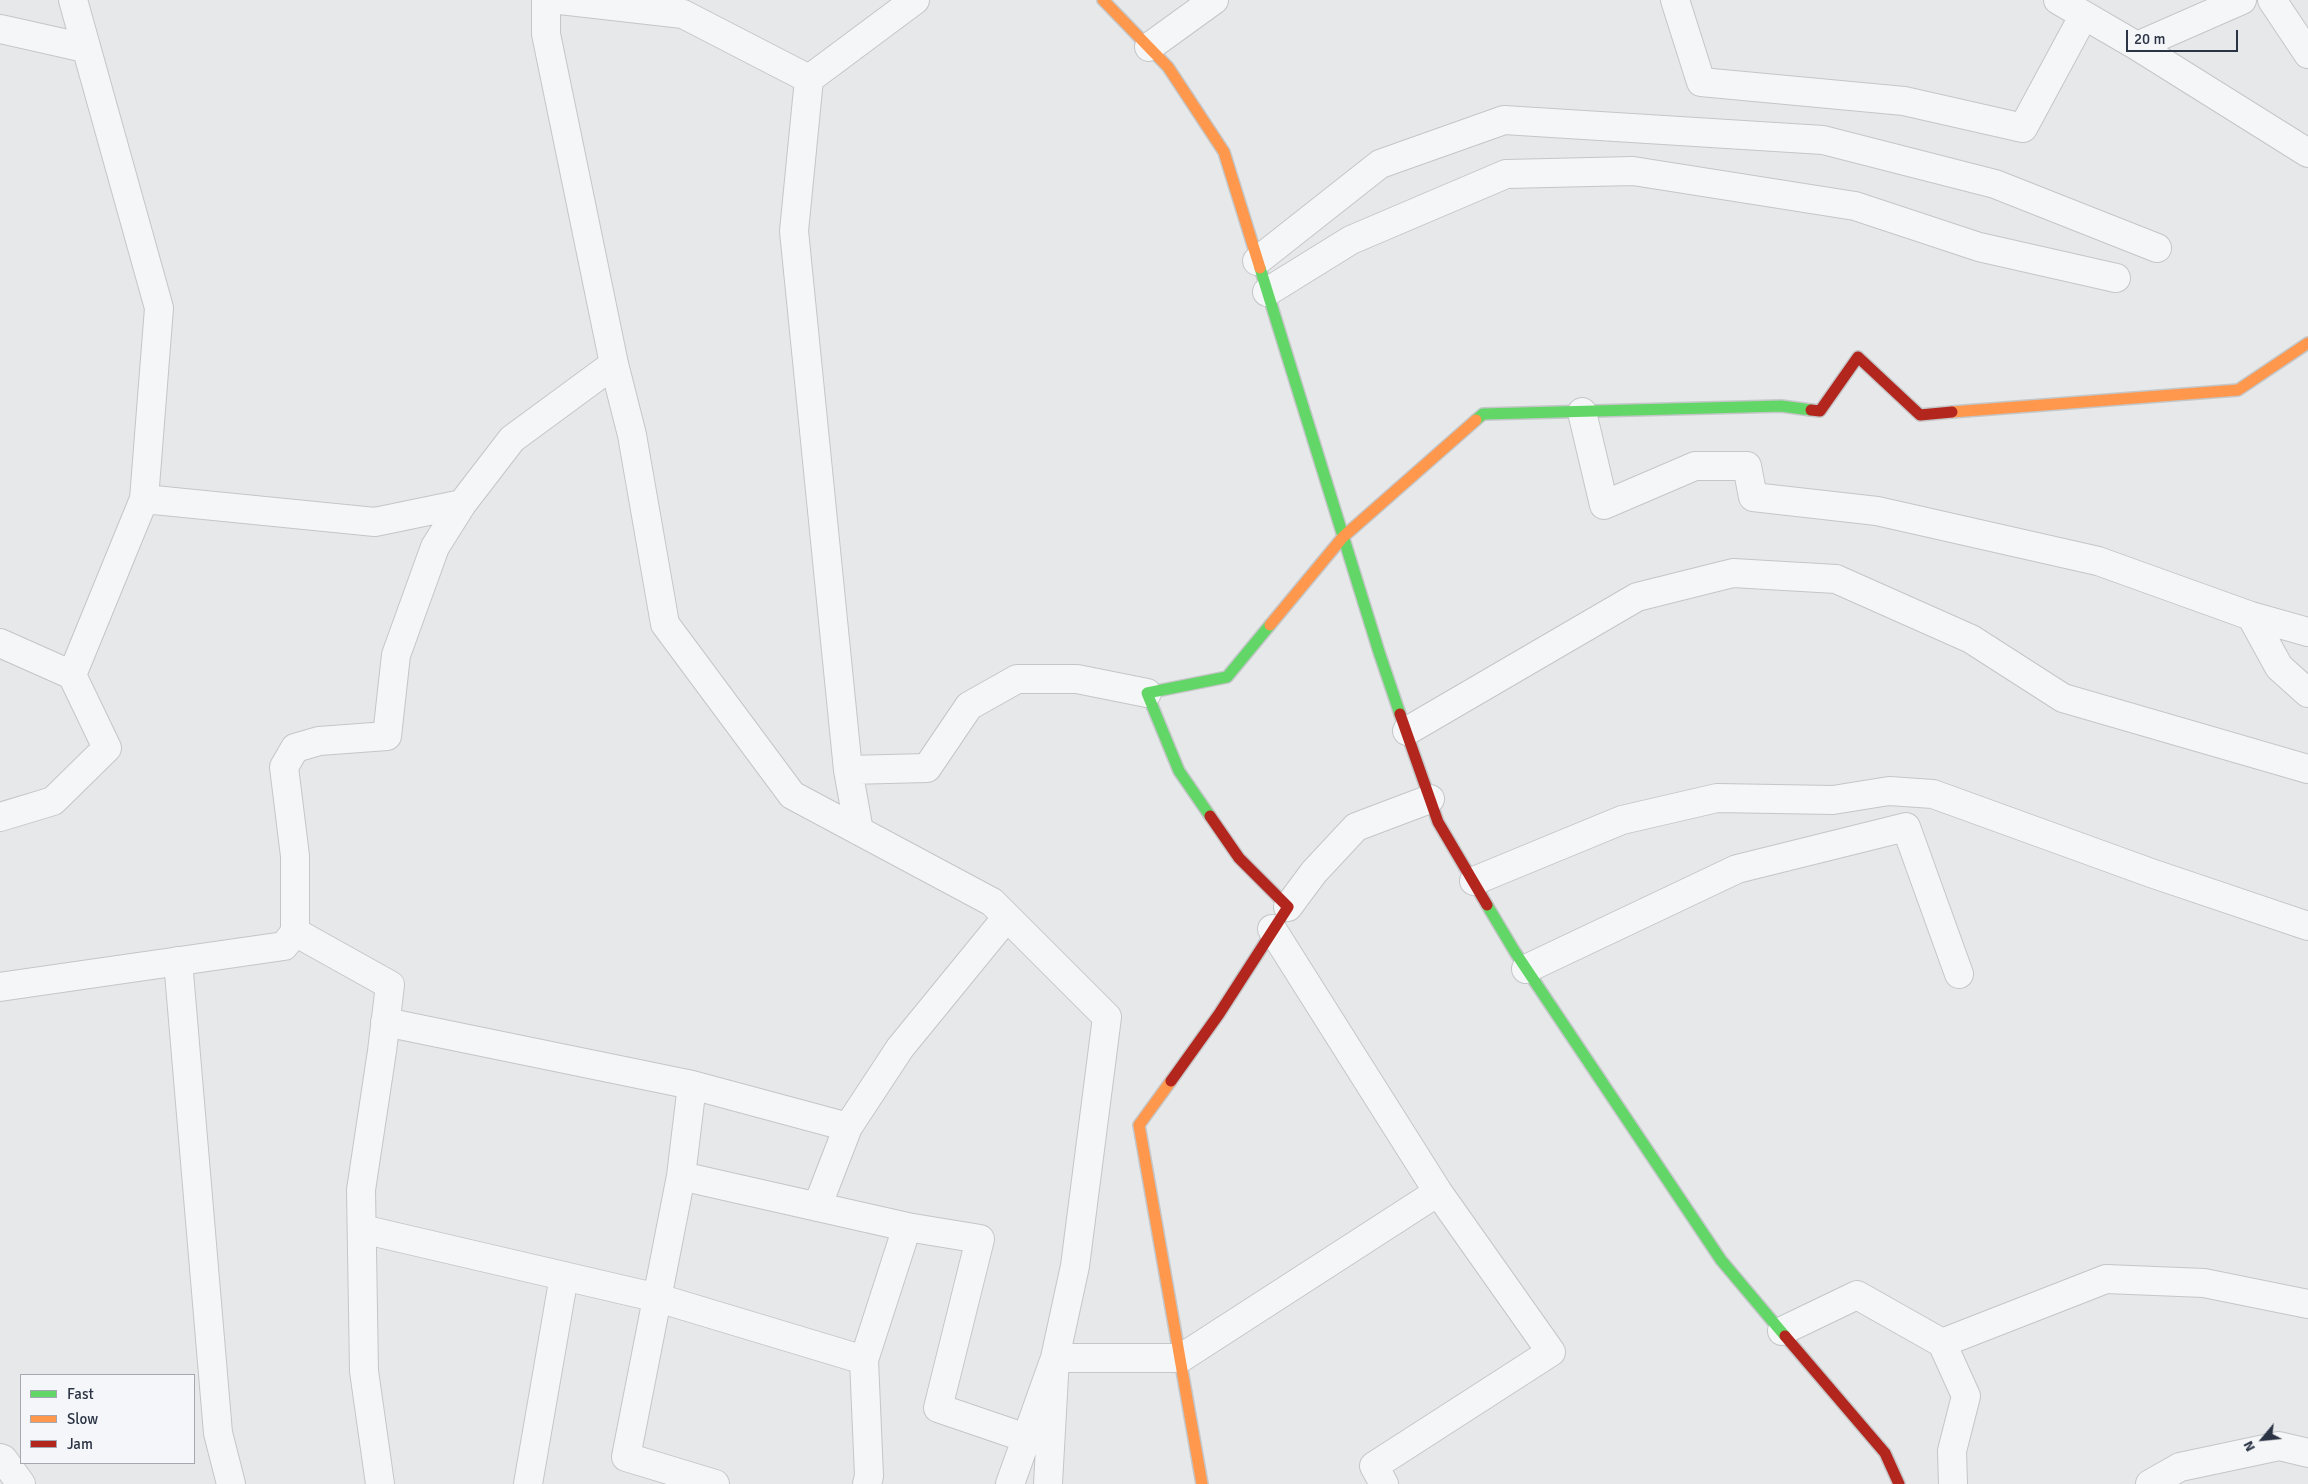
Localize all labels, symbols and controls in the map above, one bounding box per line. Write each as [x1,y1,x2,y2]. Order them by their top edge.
scale bar [2128,20,2240,52]
text: 20 m [2134,30,2165,48]
legend [20,1374,195,1464]
text: Fast [67,1385,94,1403]
text: Slow [67,1410,98,1428]
north arrow [2238,1414,2288,1464]
text: Jam [67,1435,93,1453]
text: N [2240,1438,2259,1455]

